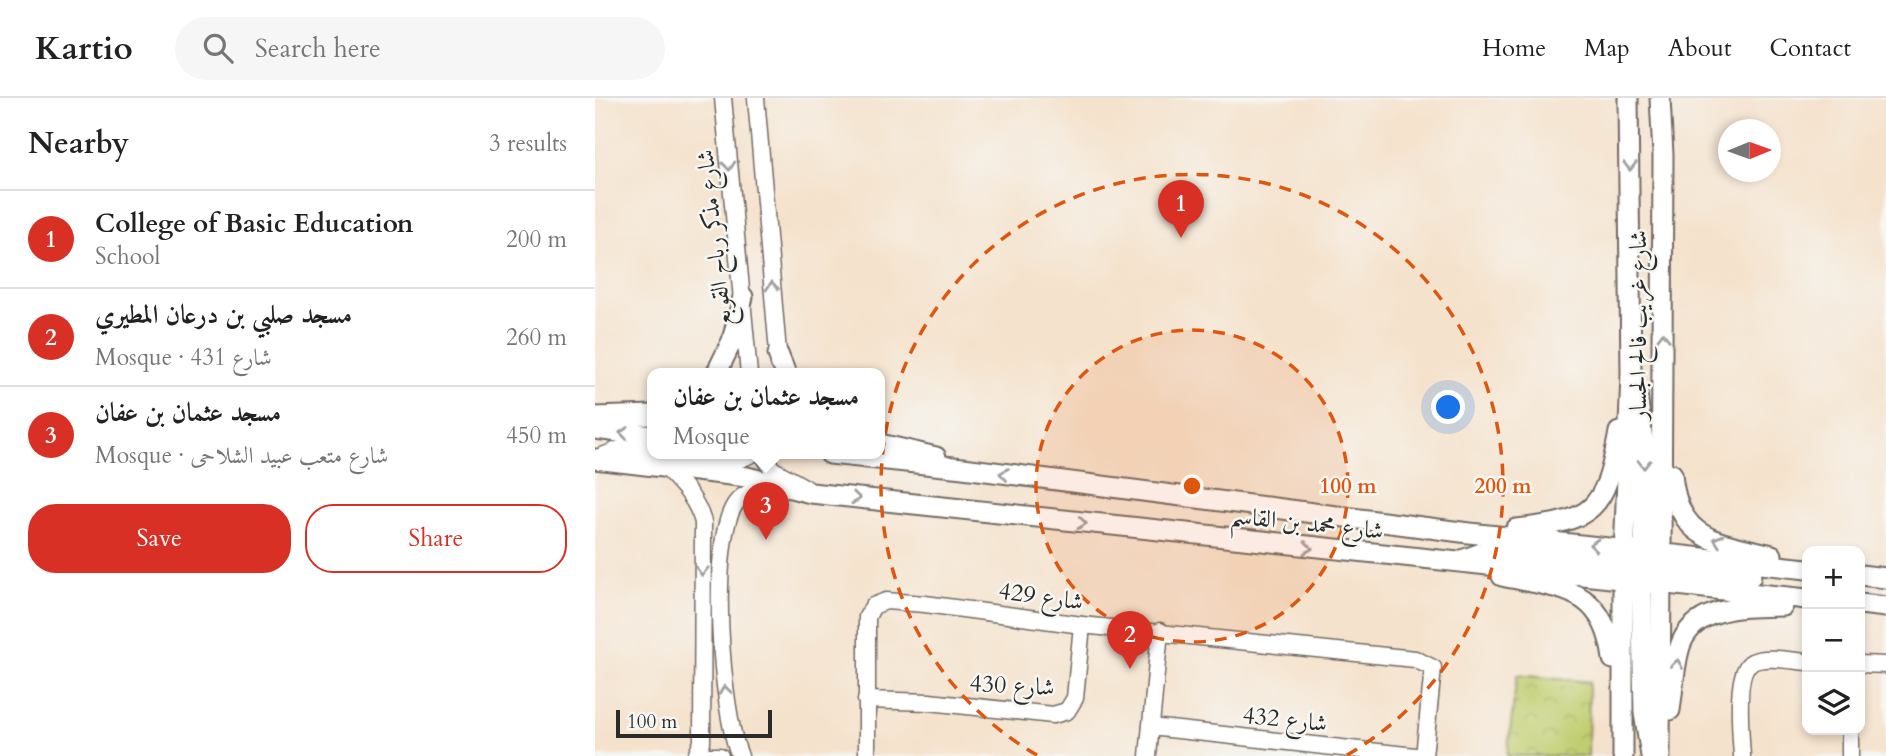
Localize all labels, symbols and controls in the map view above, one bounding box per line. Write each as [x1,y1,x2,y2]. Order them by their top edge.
search box [175,17,665,80]
text: Kartio [35,26,133,71]
icon: search [199,29,237,67]
text: Search here [255,31,381,66]
text: Home [1482,32,1546,65]
text: Map [1584,32,1630,65]
text: About [1668,32,1732,65]
text: Contact [1770,32,1851,65]
north arrow [1718,119,1781,182]
text: Nearby [28,123,129,164]
text: 3 results [489,128,567,159]
street label: شارع مذكر رباح القوبع [689,147,745,328]
one-way arrow [721,161,736,172]
one-way arrow [1622,161,1638,172]
pin: 1 [1158,180,1204,238]
text: College of Basic Education [95,206,413,241]
text: 1 [45,224,57,255]
text: 200 m [506,224,567,255]
street label: شارع غريب فالح الجسار [1622,230,1658,422]
text: School [95,241,160,272]
one-way arrow [765,280,780,291]
text: مسجد صلبي بن درعان المطيري [95,297,352,332]
text: 2 [45,322,57,353]
text: 260 m [506,322,567,353]
one-way arrow [1655,332,1671,342]
text: Mosque · شارع 431 [95,342,272,373]
popup [647,368,885,459]
text: مسجد عثمان بن عفان [673,379,859,414]
your location [1431,390,1465,424]
text: مسجد عثمان بن عفان [95,395,281,430]
text: 3 [45,420,57,451]
text: 450 m [506,420,567,451]
text: Mosque [673,421,750,452]
one-way arrow [618,425,629,440]
text: Mosque · شارع متعب عبيد الشلاحى [95,440,388,471]
one-way arrow [1636,459,1652,470]
one-way arrow [998,466,1010,481]
text: 100 m [1319,472,1377,501]
text: 200 m [1474,472,1532,501]
centre of rings [1180,474,1204,498]
pin: 3 [743,482,789,540]
one-way arrow [850,490,861,505]
street label: شارع محمد بن القاسم [1228,499,1385,555]
button: Save [28,504,291,573]
button: Share [305,504,567,573]
one-way arrow [1076,515,1088,530]
one-way arrow [1712,534,1724,548]
one-way arrow [1589,538,1600,553]
one-way arrow [1302,540,1314,555]
map controls [1802,546,1865,735]
button: + [1802,546,1865,609]
one-way arrow [694,566,709,577]
street label: شارع 429 [996,574,1085,622]
button: − [1802,609,1865,672]
pin: 2 [1107,611,1153,669]
one-way arrow [1669,658,1684,670]
street label: شارع 430 [969,667,1055,707]
button: layers [1802,672,1865,735]
one-way arrow [718,684,733,696]
street label: شارع 432 [1241,699,1329,743]
scale bar [616,707,772,739]
text: 100 m [627,709,677,735]

